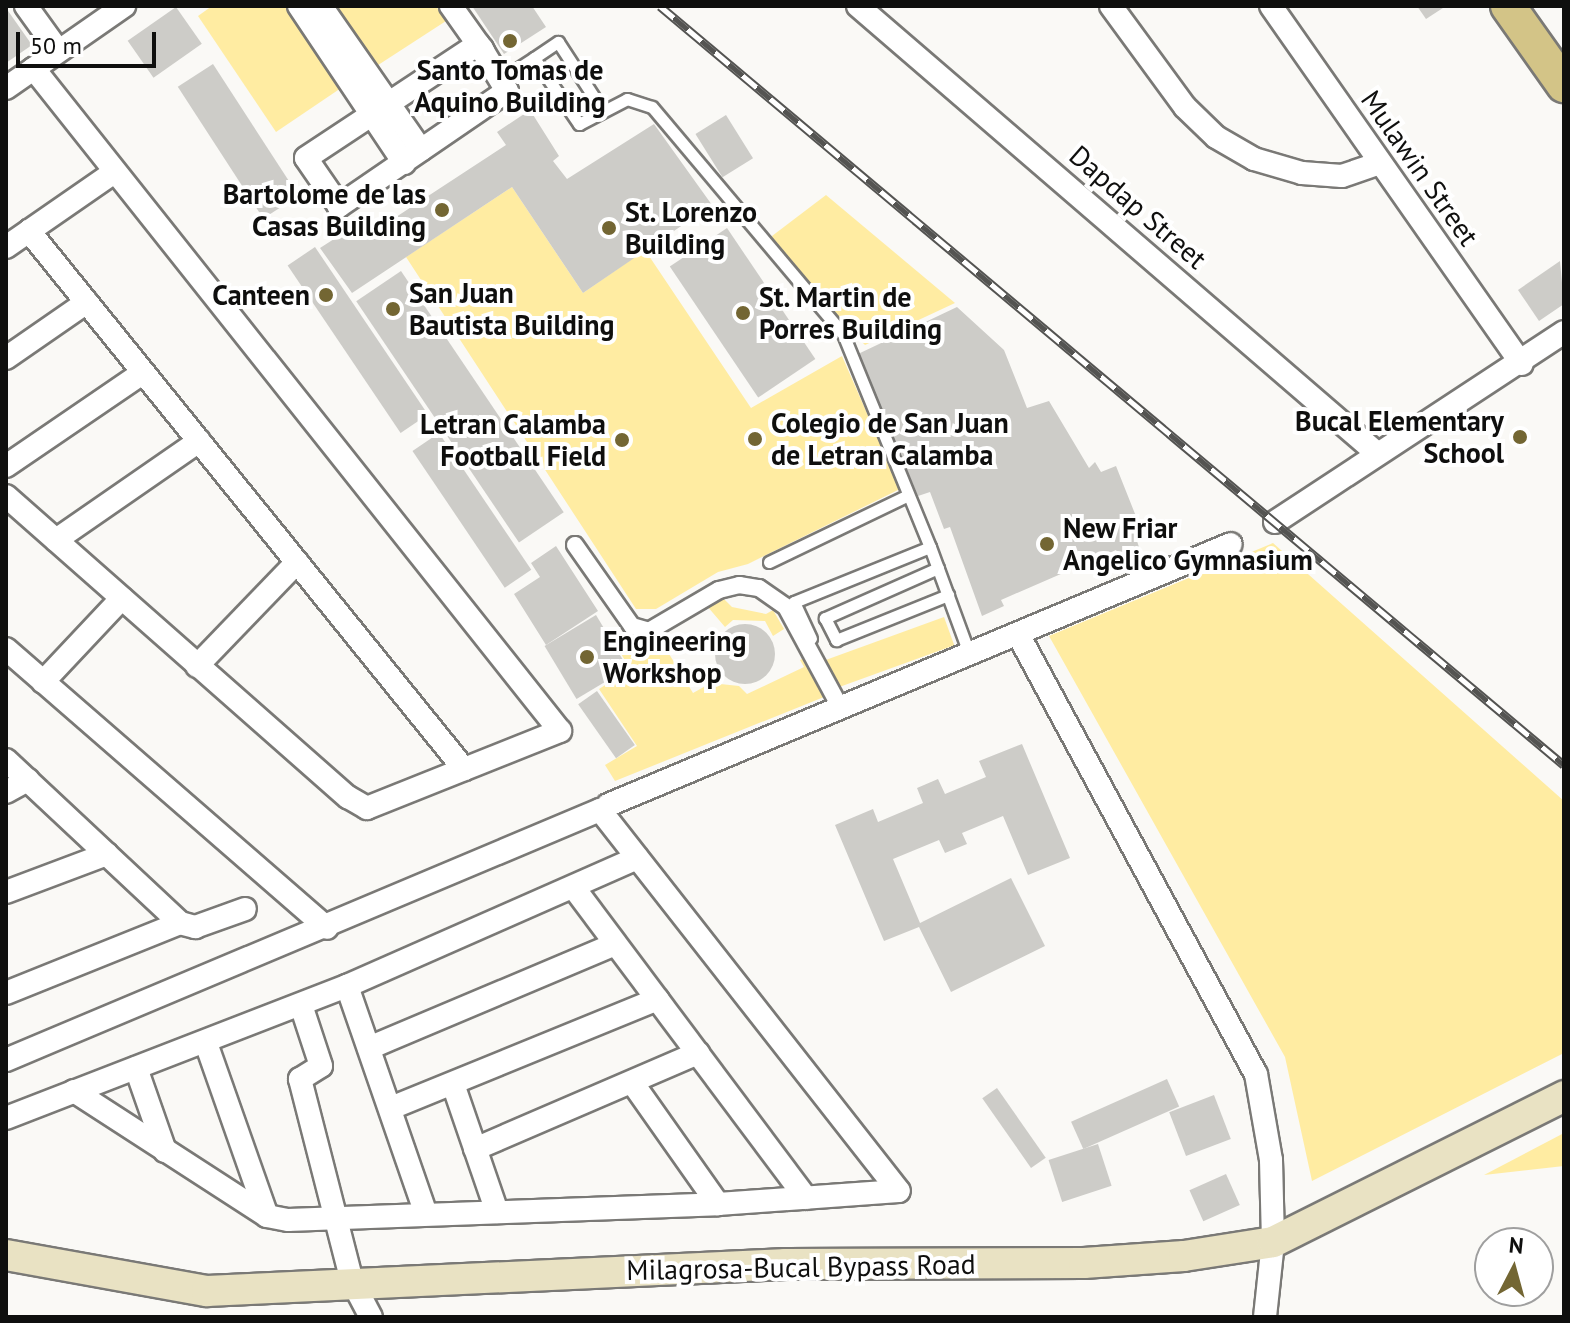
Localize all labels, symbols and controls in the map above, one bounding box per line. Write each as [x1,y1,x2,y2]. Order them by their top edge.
scale bar [20,16,160,66]
text: 50 m [30,30,82,61]
marker: Santo Tomas de Aquino Building [501,32,519,50]
place label: Santo Tomas de Aquino Building [414,53,606,119]
street label: Mulawin Street [1354,84,1486,252]
street label: Dapdap Street [1063,138,1213,276]
place label: Bartolome de las Casas Building [223,177,426,243]
place label: St. Lorenzo Building [625,195,759,261]
marker: Bartolome de las Casas Building [433,201,451,219]
marker: St. Lorenzo Building [600,219,618,237]
place label: San Juan Bautista Building [409,276,615,342]
place label: Canteen [212,278,310,312]
place label: St. Martin de Porres Building [759,280,942,346]
marker: Canteen [317,286,335,304]
marker: San Juan Bautista Building [384,300,402,318]
marker: St. Martin de Porres Building [734,304,752,322]
place label: Bucal Elementary School [1295,404,1504,470]
place label: Colegio de San Juan de Letran Calamba [771,406,1009,472]
place label: Letran Calamba Football Field [420,407,606,473]
marker: Bucal Elementary School [1511,428,1529,446]
marker: Colegio de San Juan de Letran Calamba [746,430,764,448]
marker: Letran Calamba Football Field [613,431,631,449]
place label: New Friar Angelico Gymnasium [1063,511,1313,577]
marker: New Friar Angelico Gymnasium [1038,535,1056,553]
place label: Engineering Workshop [603,624,747,690]
marker: Engineering Workshop [578,648,596,666]
north arrow [1474,1227,1554,1307]
text: N [1508,1230,1525,1260]
street label: Milagrosa-Bucal Bypass Road [626,1247,976,1287]

